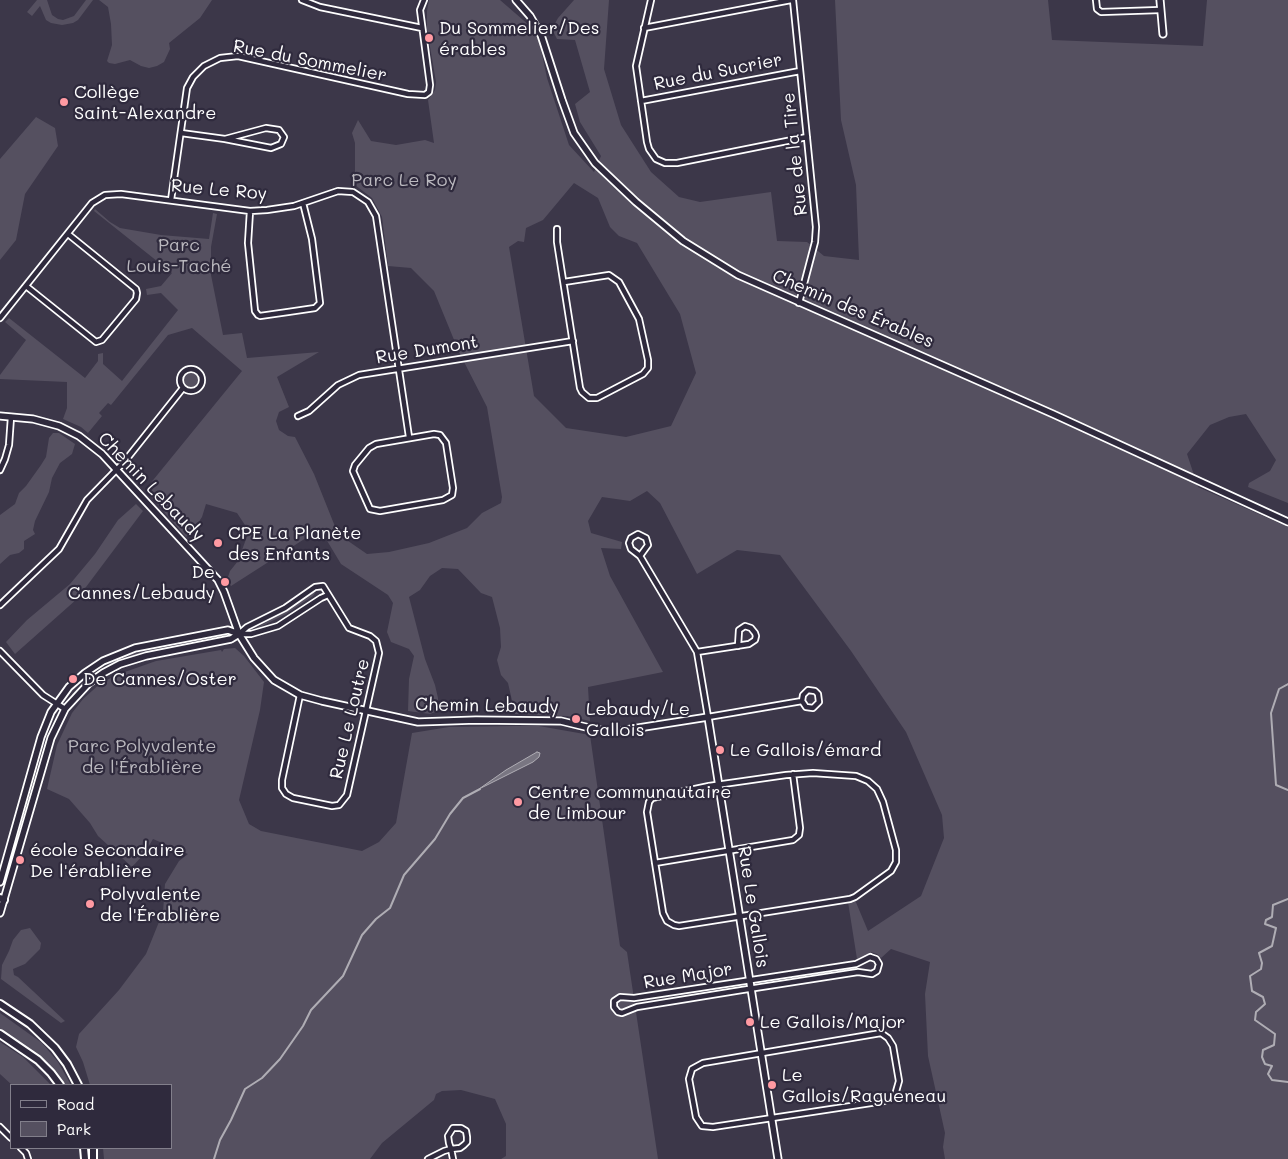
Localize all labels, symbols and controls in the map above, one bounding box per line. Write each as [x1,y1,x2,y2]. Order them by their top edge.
place label: Du Sommelier/Des érables [439,17,600,59]
marker: Du Sommelier/Des érables [423,32,435,44]
street label: Rue du Sommelier [231,36,389,86]
street label: Rue du Sucrier [652,49,784,95]
place label: Collège Saint-Alexandre [74,81,216,124]
street label: Rue de la Tire [778,91,812,217]
marker: Collège Saint-Alexandre [58,96,70,108]
park label: Parc Le Roy [351,169,457,191]
street label: Rue Le Roy [170,175,268,205]
park label: Parc Louis-Taché [127,234,231,276]
street label: Chemin des Érables [769,265,937,353]
street label: Rue Dumont [374,331,480,369]
street label: Chemin Lebaudy [93,428,209,546]
place label: CPE La Planète des Enfants [228,522,361,564]
marker: CPE La Planète des Enfants [212,537,224,549]
place label: De Cannes/Lebaudy [68,561,215,604]
marker: De Cannes/Lebaudy [219,576,231,588]
street label: Rue Le Loutre [326,657,374,781]
place label: De Cannes/Oster [83,668,237,690]
marker: De Cannes/Oster [67,673,79,685]
street label: Chemin Lebaudy [415,694,559,718]
place label: Lebaudy/Le Gallois [586,698,690,741]
marker: Lebaudy/Le Gallois [570,713,582,725]
park label: Parc Polyvalente de l'Érablière [68,735,216,778]
place label: Le Gallois/émard [730,739,881,761]
marker: Le Gallois/émard [714,744,726,756]
place label: Centre communautaire de Limbour [528,781,731,824]
marker: Centre communautaire de Limbour [512,796,524,808]
place label: école Secondaire De l'érablière [30,839,185,882]
street label: Rue Le Gallois [733,844,773,970]
marker: école Secondaire De l'érablière [14,854,26,866]
place label: Polyvalente de l'Érablière [100,883,220,926]
marker: Polyvalente de l'Érablière [84,898,96,910]
street label: Rue Major [642,958,734,994]
place label: Le Gallois/Major [760,1011,906,1033]
marker: Le Gallois/Major [744,1016,756,1028]
place label: Le Gallois/Ragueneau [782,1064,946,1106]
marker: Le Gallois/Ragueneau [766,1079,778,1091]
legend [10,1084,172,1149]
text: Road [57,1094,94,1114]
text: Park [57,1119,91,1139]

